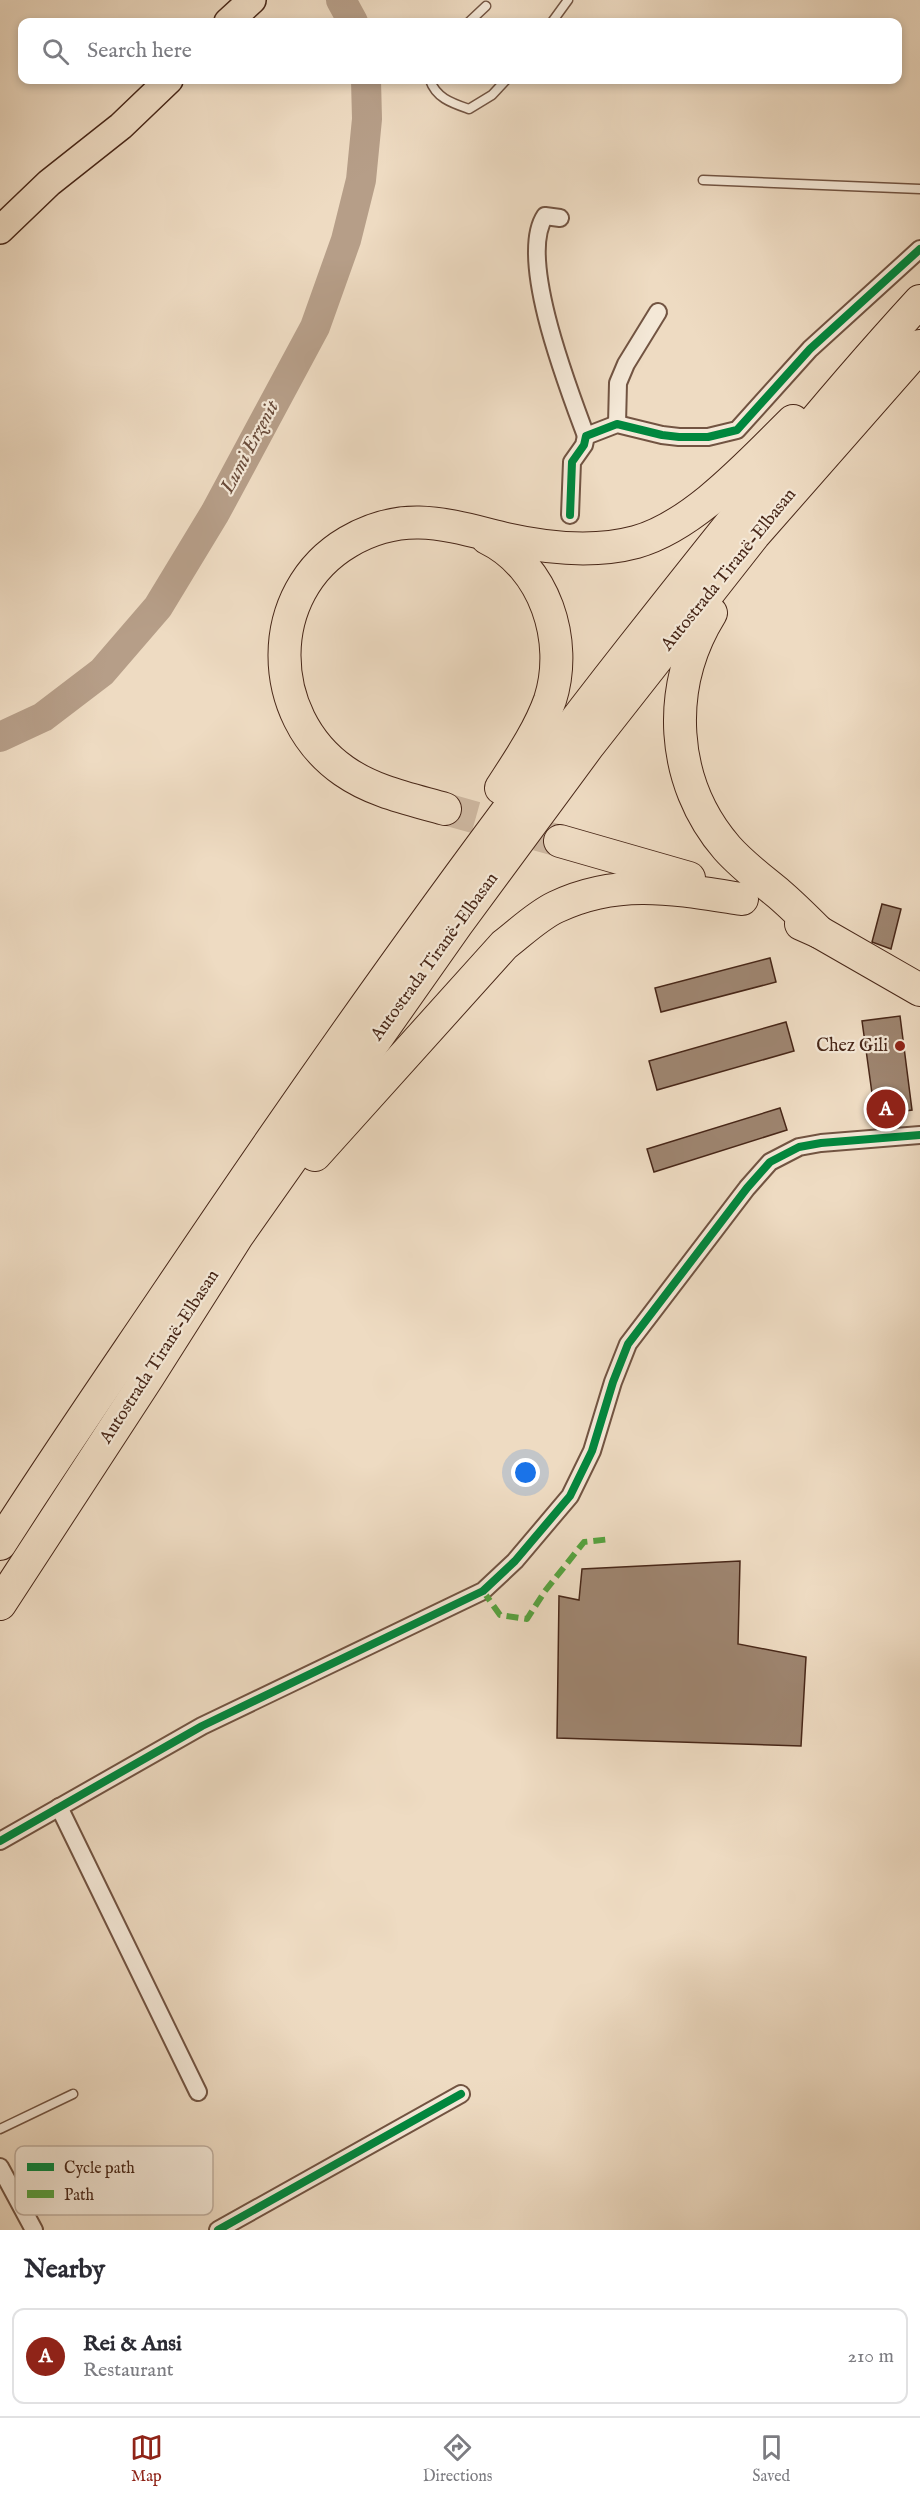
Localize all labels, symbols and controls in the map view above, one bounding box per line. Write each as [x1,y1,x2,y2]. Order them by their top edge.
search box [18,18,902,84]
icon: search [39,35,72,68]
text: Search here [87,37,192,65]
water label: Lumi Erzenit [215,395,286,499]
street label: Autostrada Tiranë-Elbasan [656,484,802,657]
street label: Autostrada Tiranë-Elbasan [366,868,504,1047]
place label: Chez Gili [816,1035,888,1058]
marker: Chez Gili [893,1039,907,1053]
pin: A [866,1086,906,1132]
street label: Autostrada Tiranë-Elbasan [95,1265,225,1449]
your location [511,1458,540,1487]
legend [15,2146,213,2215]
text: Cycle path [64,2159,135,2179]
text: Path [64,2186,95,2206]
text: Nearby [24,2253,105,2286]
text: Rei & Ansi [83,2330,182,2358]
text: A [39,2344,52,2369]
text: 210 m [848,2344,894,2369]
text: Restaurant [83,2358,174,2383]
tab: Map [130,2431,163,2487]
tab: Directions [423,2431,492,2487]
tab: Saved [752,2431,790,2487]

